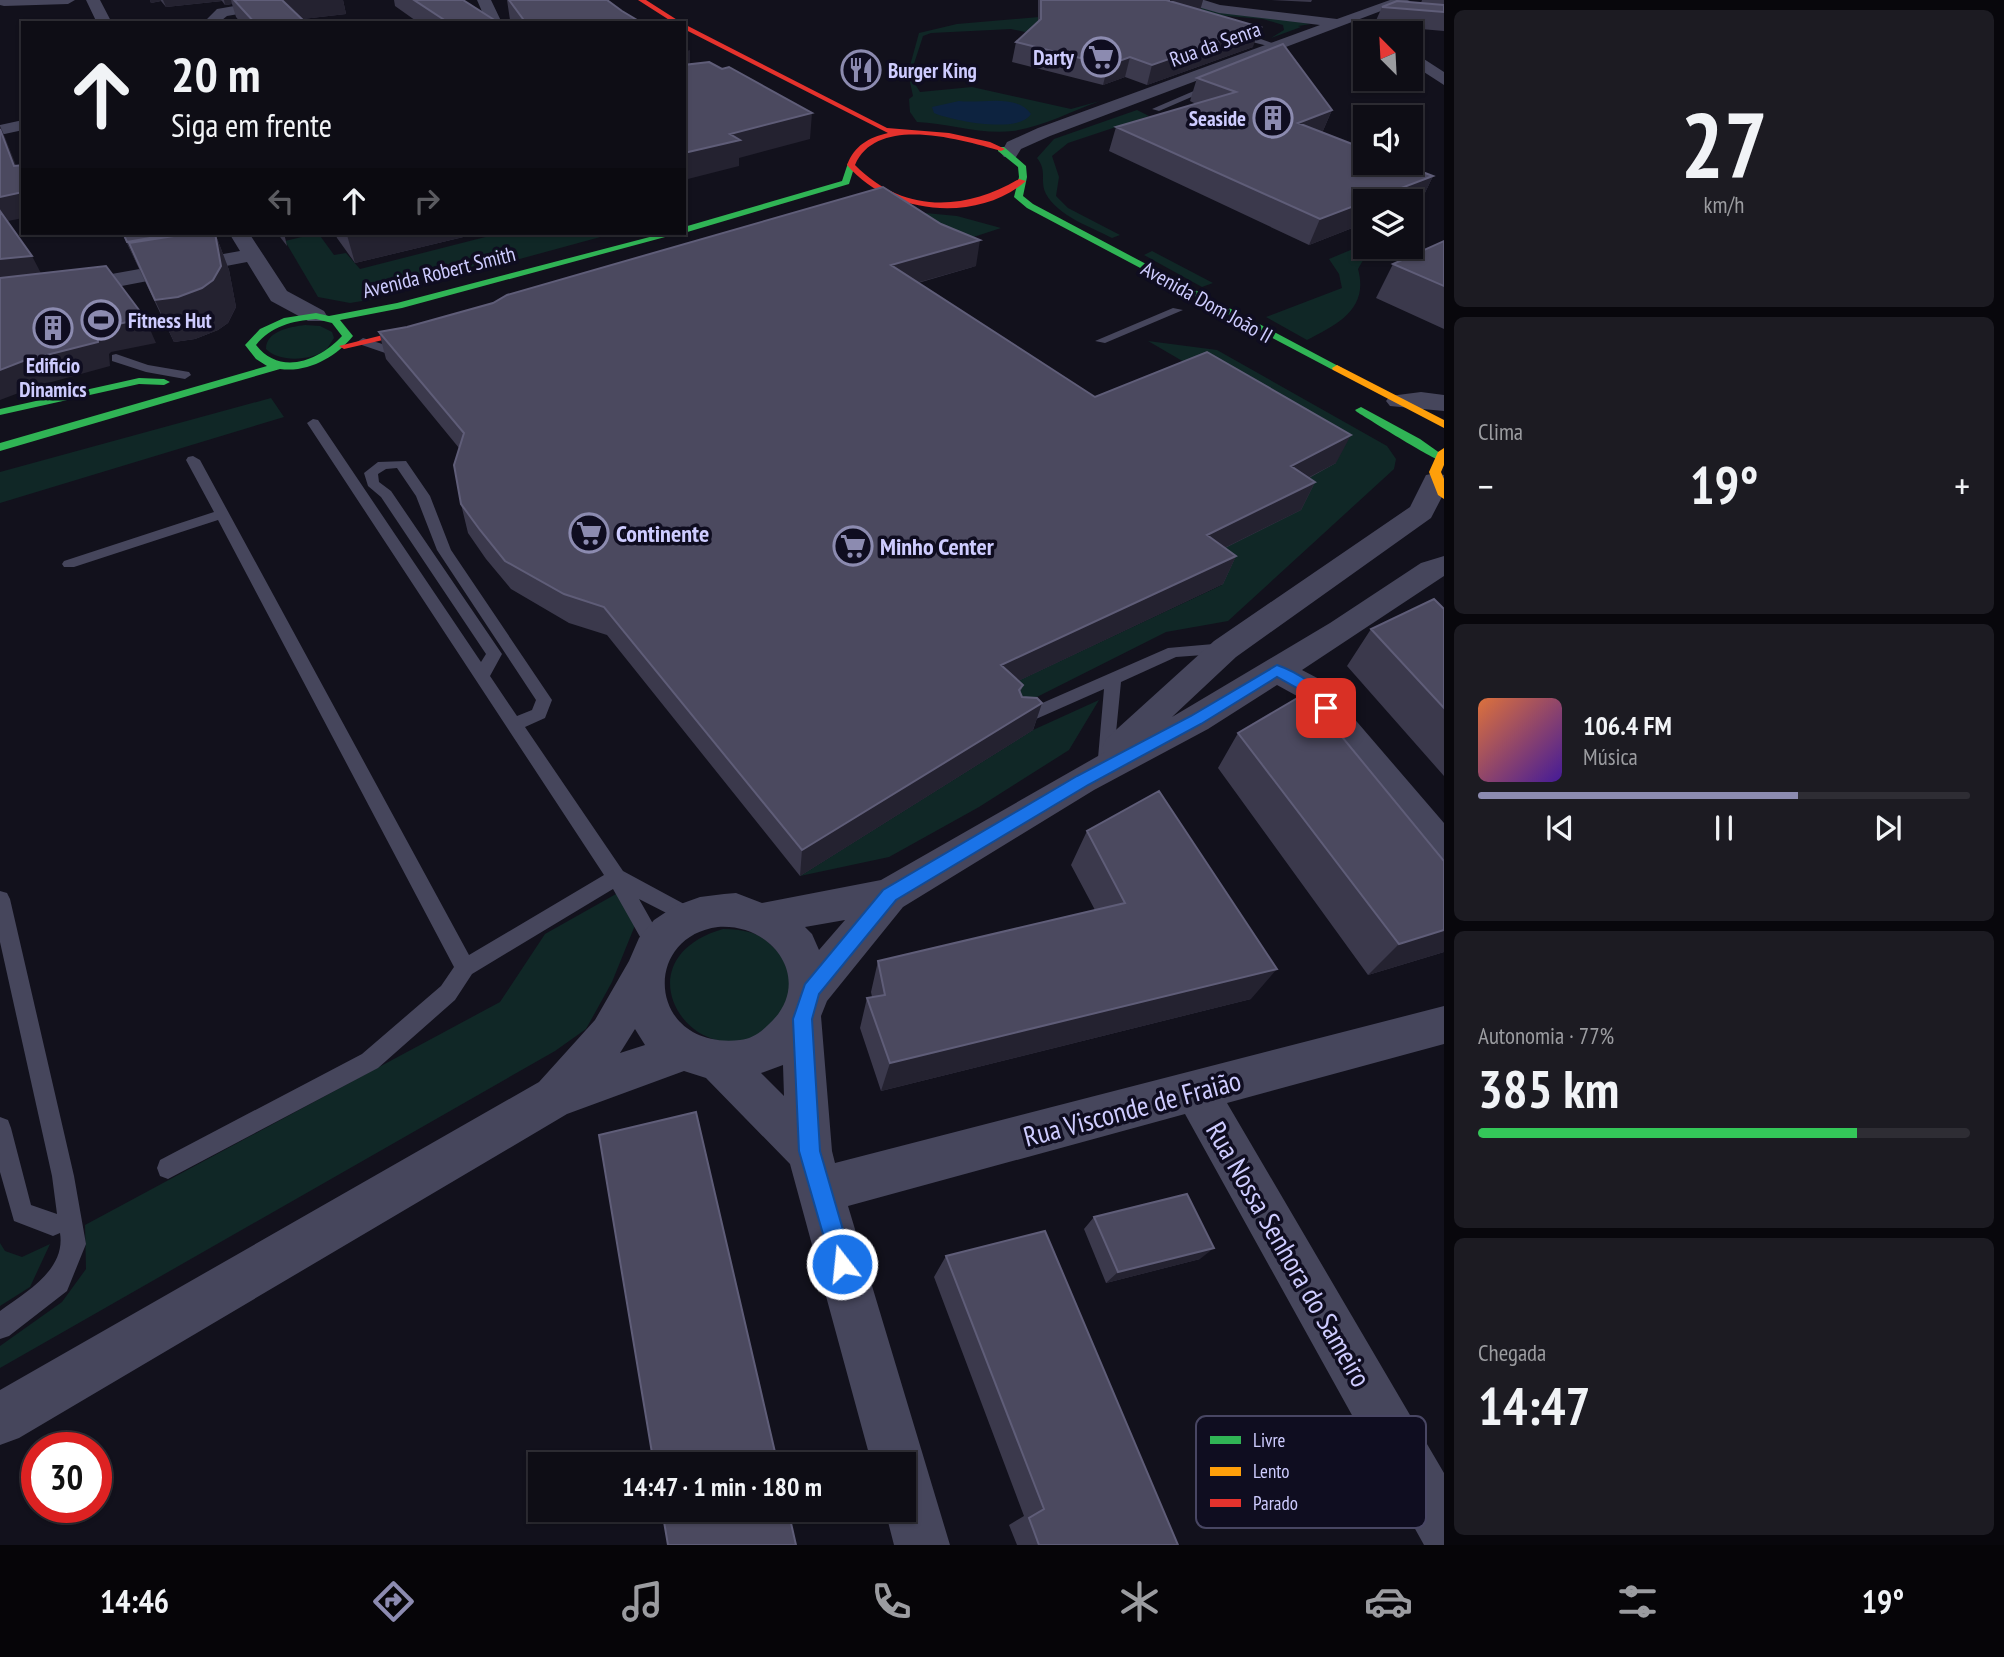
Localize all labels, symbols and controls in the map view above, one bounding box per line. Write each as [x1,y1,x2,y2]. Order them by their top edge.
street label: Rua da Senra [1166,15,1264,73]
north arrow [1353,21,1423,91]
map controls [1353,21,1423,259]
supermarket icon: Darty [1080,36,1122,78]
text: 20 m [171,42,260,106]
place label: Darty [1033,44,1075,71]
icon: ahead [56,49,147,140]
restaurant icon: Burger King [840,49,882,91]
place label: Burger King [888,57,977,84]
text: 27 [1681,85,1768,203]
building icon: Seaside [1252,97,1294,139]
text: Siga em frente [171,104,332,146]
place label: Seaside [1189,105,1246,132]
button: sound [1353,105,1423,175]
icon: left [262,182,300,220]
icon: ahead [335,182,373,220]
icon: right [408,182,446,220]
button: layers [1353,189,1423,259]
text: km/h [1704,190,1744,219]
street label: Avenida Robert Smith [360,240,518,304]
street label: Avenida Dom João II [1137,255,1277,349]
sports icon: Fitness Hut [80,299,122,341]
building icon: Edificio Dinamics [32,307,74,349]
place label: Fitness Hut [128,307,212,334]
place label: Edificio Dinamics [19,352,87,403]
text: Clima [1478,417,1523,446]
text: 19° [1690,451,1758,518]
text: − [1478,461,1494,510]
text: + [1954,461,1970,510]
supermarket icon: Continente [568,512,610,554]
place label: Continente [616,518,709,549]
supermarket icon: Minho Center [832,525,874,567]
place label: Minho Center [880,531,995,562]
pin [1296,678,1356,738]
icon: arrive [1307,689,1345,727]
text: 106.4 FM [1583,709,1672,742]
text: Música [1583,742,1638,771]
icon: previous [1541,809,1579,847]
icon: pause [1705,809,1743,847]
icon: next [1869,809,1907,847]
text: Autonomia · 77% [1478,1021,1614,1050]
text: 385 km [1478,1055,1619,1122]
street label: Rua Visconde de Fraião [1019,1061,1245,1155]
street label: Rua Nossa Senhora do Sameiro [1198,1115,1380,1393]
position arrow [805,1227,879,1301]
text: Chegada [1478,1338,1546,1367]
text: 14:47 [1478,1372,1590,1439]
legend [1196,1416,1426,1528]
text: Livre [1253,1428,1286,1452]
speed limit sign: 30 [21,1432,112,1523]
text: Lento [1253,1459,1290,1483]
text: 14:47 · 1 min · 180 m [622,1470,822,1503]
text: Parado [1253,1491,1298,1515]
icon: directions [369,1577,418,1626]
icon: music [618,1577,667,1626]
icon: phone [867,1577,916,1626]
icon: climate [1115,1577,1164,1626]
icon: car [1364,1577,1413,1626]
icon: filters [1613,1577,1662,1626]
text: 14:46 [100,1580,169,1622]
text: 19° [1862,1580,1904,1622]

